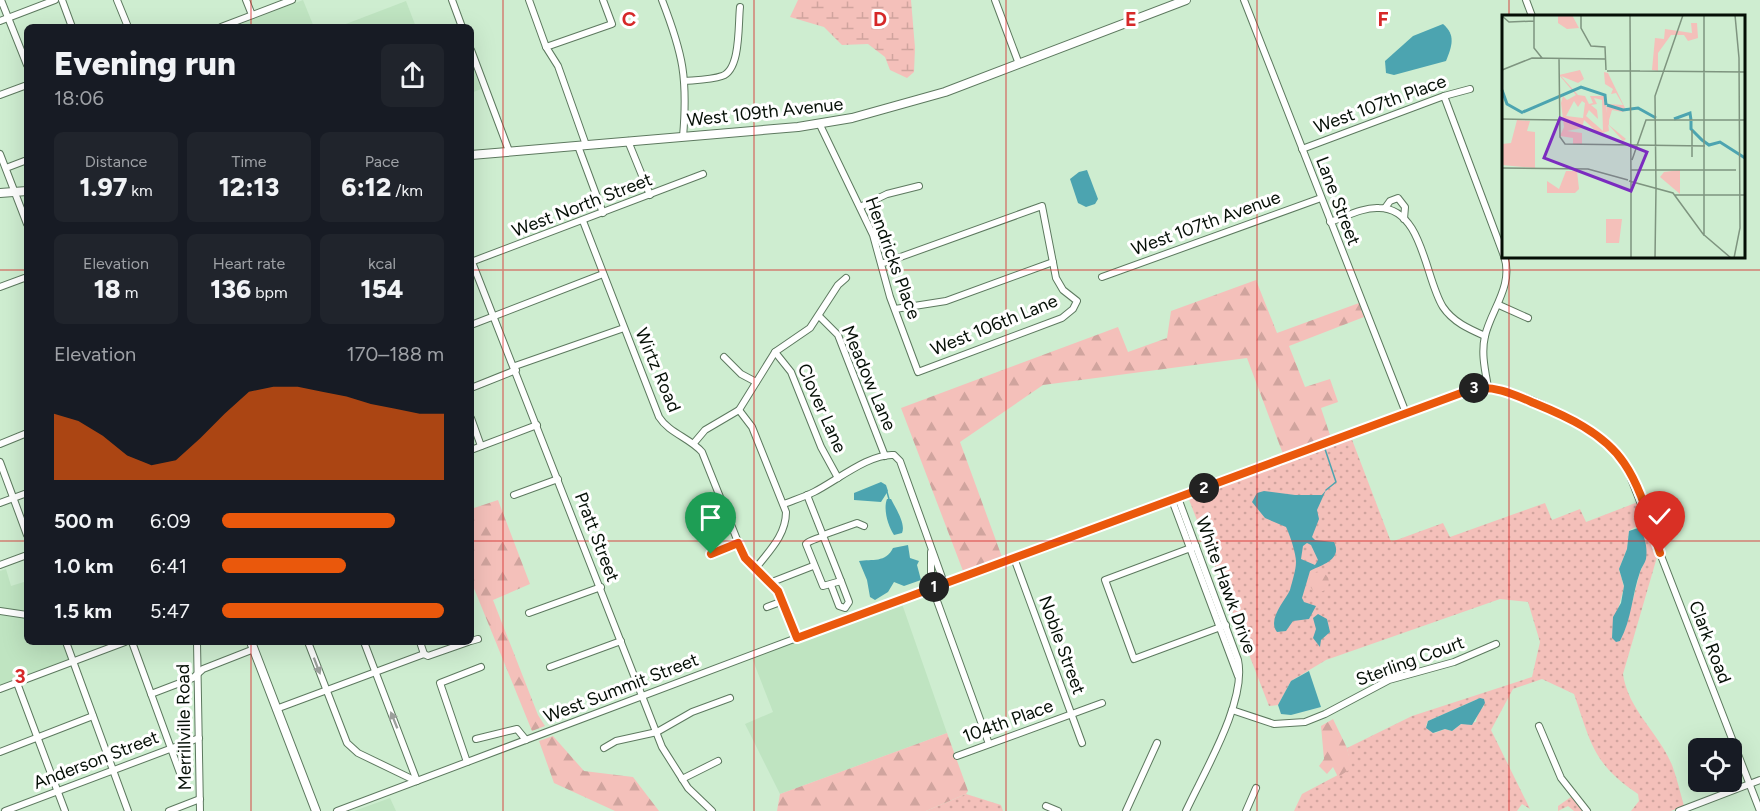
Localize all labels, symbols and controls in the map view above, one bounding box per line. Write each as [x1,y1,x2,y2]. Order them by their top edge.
text: C [622,7,636,31]
text: D [873,7,887,31]
text: E [1125,7,1137,31]
text: F [1377,7,1389,31]
inset map [1502,15,1745,258]
text: Evening run [54,44,236,83]
button: share [381,44,444,107]
street label: West 107th Place [1311,70,1449,138]
text: 18:06 [54,86,104,110]
street label: West 109th Avenue [686,93,845,131]
text: Distance [85,152,147,171]
text: Time [232,152,266,171]
text: Pace [365,152,399,171]
street label: Lane Street [1311,154,1365,249]
street label: West North Street [509,168,655,242]
text: 1.97 [79,171,127,203]
text: 12:13 [219,171,279,203]
text: 6:12 [341,171,391,203]
text: km [127,181,153,200]
text: /km [391,181,423,200]
street label: West 107th Avenue [1129,186,1284,260]
street label: Hendricks Place [861,194,925,322]
text: Elevation [83,254,149,273]
text: Heart rate [213,254,285,273]
text: kcal [368,254,396,273]
text: 18 [94,273,121,305]
text: 136 [210,273,251,305]
text: 154 [361,273,403,305]
text: m [121,283,138,302]
text: bpm [251,283,288,302]
street label: West 106th Lane [927,289,1061,360]
street label: Meadow Lane [837,322,901,434]
street label: Wirtz Road [630,325,686,415]
text: Elevation [54,342,136,366]
text: 170–188 m [346,342,444,366]
street label: Clover Lane [793,360,851,456]
pin: 3 [1459,373,1489,403]
text: 3 [1470,378,1478,397]
pin: 2 [1189,473,1219,503]
text: 2 [1199,478,1209,497]
street label: Pratt Street [570,489,624,585]
pin [1634,491,1685,553]
pin [685,492,736,554]
icon: check [1643,500,1676,533]
icon: arrive [694,501,727,534]
text: 500 m [54,509,114,533]
text: 6:09 [150,509,191,533]
street label: White Hawk Drive [1191,514,1261,657]
text: 1.0 km [54,554,113,578]
text: 6:41 [150,554,187,578]
pin: 1 [919,572,949,602]
text: 1 [931,577,937,596]
street label: Noble Street [1034,593,1090,698]
street label: Clark Road [1684,598,1736,686]
text: 1.5 km [54,599,112,623]
text: 5:47 [150,599,190,623]
street label: Sterling Court [1353,631,1467,691]
street label: West Summit Street [541,648,701,728]
one-way arrow [313,657,322,675]
text: 3 [14,664,26,688]
street label: Merrillville Road [172,664,196,790]
street label: 104th Place [960,694,1056,748]
one-way arrow [389,711,398,729]
street label: Anderson Street [30,726,162,794]
map controls [1688,738,1742,792]
button: locate [1688,738,1742,792]

